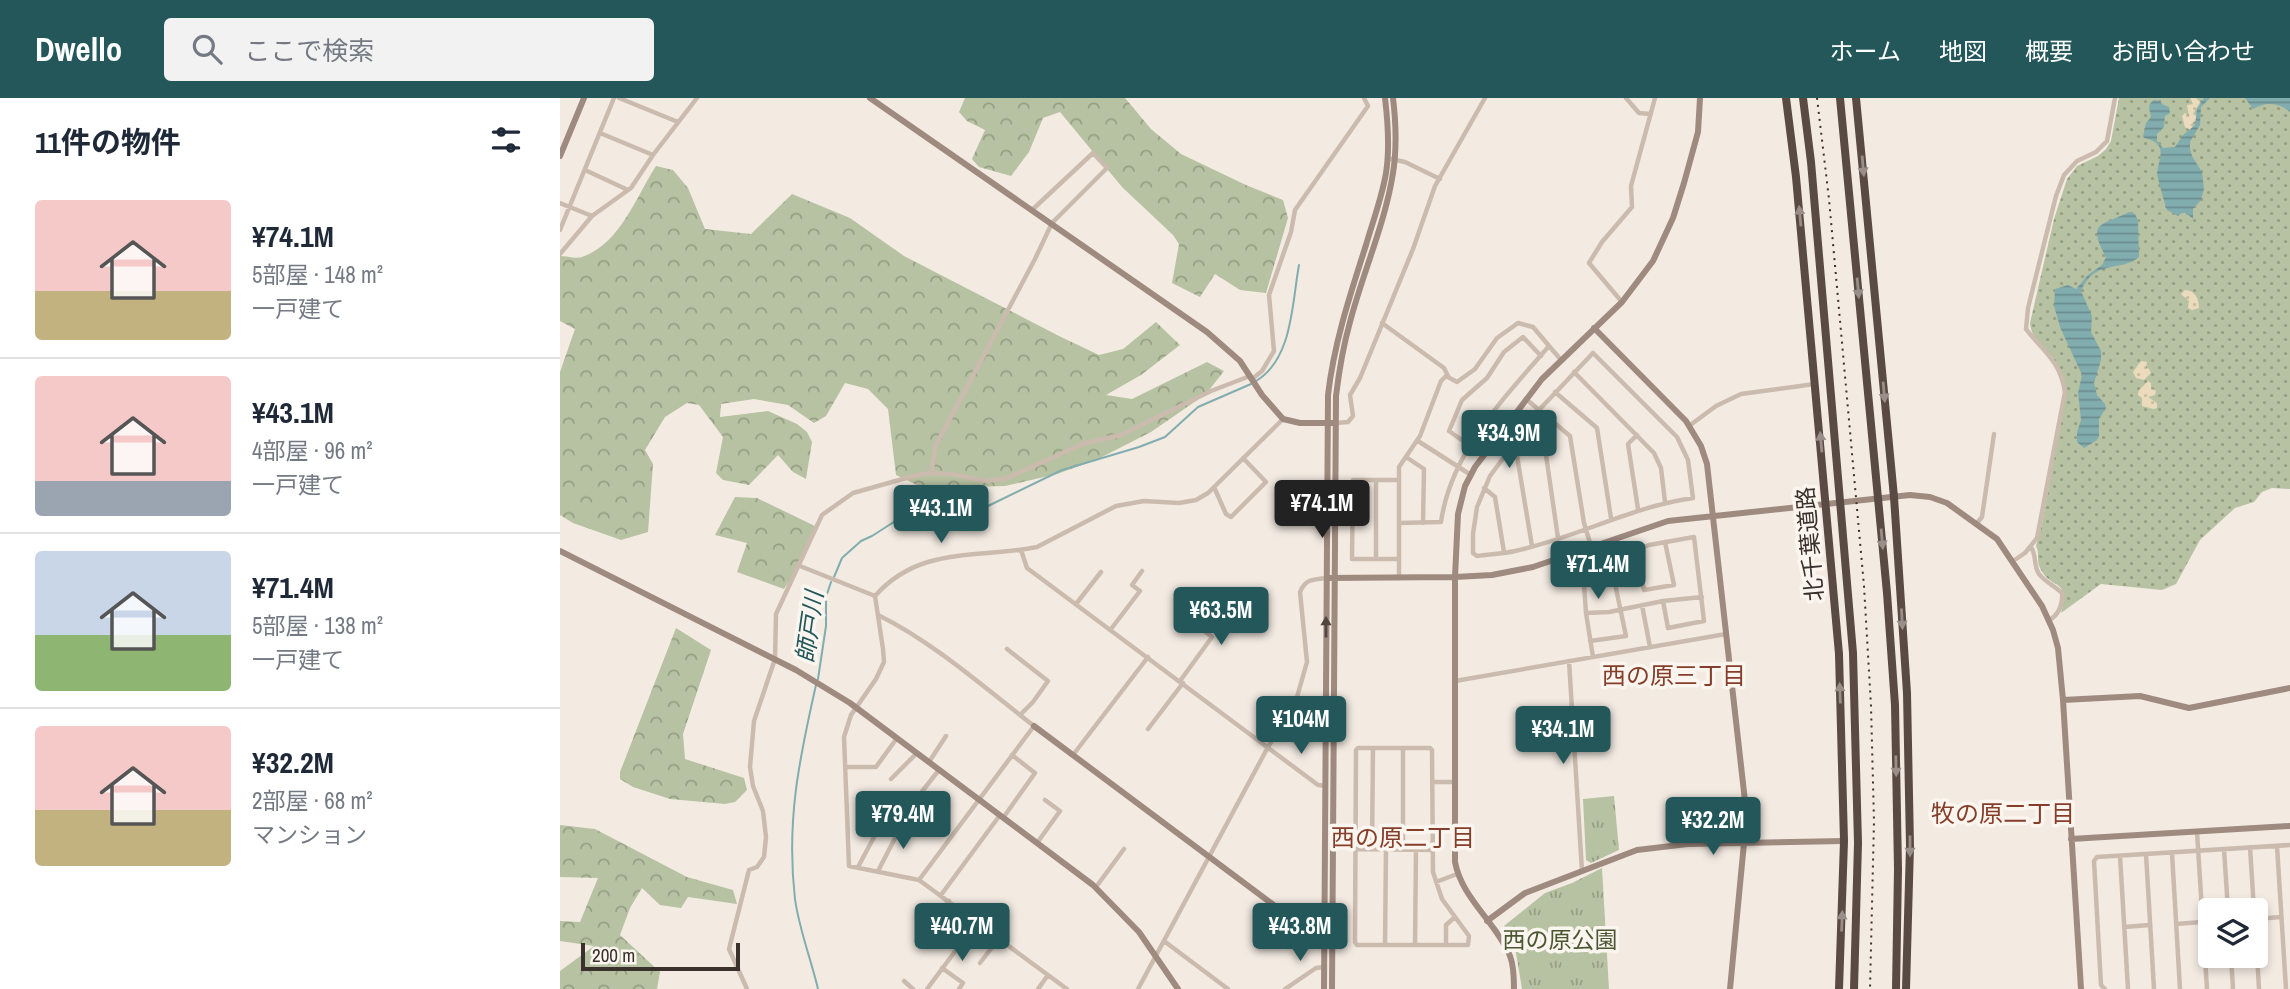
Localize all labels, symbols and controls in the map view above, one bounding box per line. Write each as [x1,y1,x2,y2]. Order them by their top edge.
search box [164,18,654,81]
text: Dwello [35,27,122,71]
icon: search [188,30,226,68]
text: ここで検索 [244,33,374,68]
text: ホーム [1830,35,1901,67]
text: 地図 [1939,35,1987,67]
text: 概要 [2025,35,2073,67]
text: お問い合わせ [2111,35,2255,67]
icon: filters [487,121,525,159]
text: 11件の物件 [35,122,181,162]
one-way arrow [1858,155,1869,177]
one-way arrow [1794,204,1805,226]
text: ¥74.1M [252,216,334,256]
icon: home [91,228,175,312]
text: 5部屋 · 148 m² [252,259,383,290]
one-way arrow [1853,277,1864,299]
text: 一戸建て [252,293,344,324]
one-way arrow [1879,382,1890,404]
text: ¥43.1M [252,392,334,432]
icon: home [91,404,175,488]
pin: ¥34.9M [1452,410,1566,470]
text: ¥34.9M [1478,417,1540,448]
one-way arrow [1815,431,1826,453]
text: 4部屋 · 96 m² [252,435,372,466]
text: 一戸建て [252,469,344,500]
pin: ¥74.1M [1265,480,1379,540]
street label: 北千葉道路 [1789,485,1830,603]
pin: ¥43.1M [884,486,998,545]
text: ¥74.1M [1291,487,1353,518]
text: ¥43.1M [910,492,972,523]
one-way arrow [1876,528,1887,550]
pin: ¥71.4M [1541,542,1655,601]
text: ¥71.4M [1567,548,1629,579]
text: ¥71.4M [252,567,334,607]
icon: home [91,579,175,663]
water label: 師戸川 [788,586,830,665]
pin: ¥63.5M [1164,588,1278,647]
text: ¥63.5M [1190,594,1252,625]
one-way arrow [1897,608,1908,630]
text: 5部屋 · 138 m² [252,610,383,641]
one-way arrow [1320,616,1332,638]
text: 一戸建て [252,644,344,675]
district label: 西の原三丁目 [1602,659,1746,691]
one-way arrow [1835,682,1846,704]
pin: ¥104M [1252,696,1350,756]
text: ¥104M [1272,703,1330,734]
pin: ¥34.1M [1506,706,1620,766]
text: ¥34.1M [1532,713,1594,744]
text: ¥32.2M [252,742,334,782]
icon: home [91,754,175,838]
one-way arrow [1891,755,1902,777]
text: 2部屋 · 68 m² [252,785,372,816]
pin: ¥79.4M [846,792,960,851]
district label: 牧の原二丁目 [1931,797,2075,829]
text: ¥79.4M [872,798,934,829]
pin: ¥32.2M [1656,798,1770,857]
text: ¥32.2M [1682,804,1744,835]
text: マンション [252,819,367,850]
district label: 西の原二丁目 [1331,821,1475,853]
one-way arrow [1904,836,1916,858]
map controls [2198,898,2268,968]
button: layers [2198,898,2268,968]
pin: ¥40.7M [905,904,1019,963]
pin: ¥43.8M [1243,904,1357,963]
text: ¥40.7M [931,910,993,941]
text: ¥43.8M [1269,910,1331,941]
one-way arrow [1836,910,1847,932]
park label: 西の原公園 [1503,924,1618,955]
scale bar [581,940,740,972]
text: 200 m [592,942,635,968]

